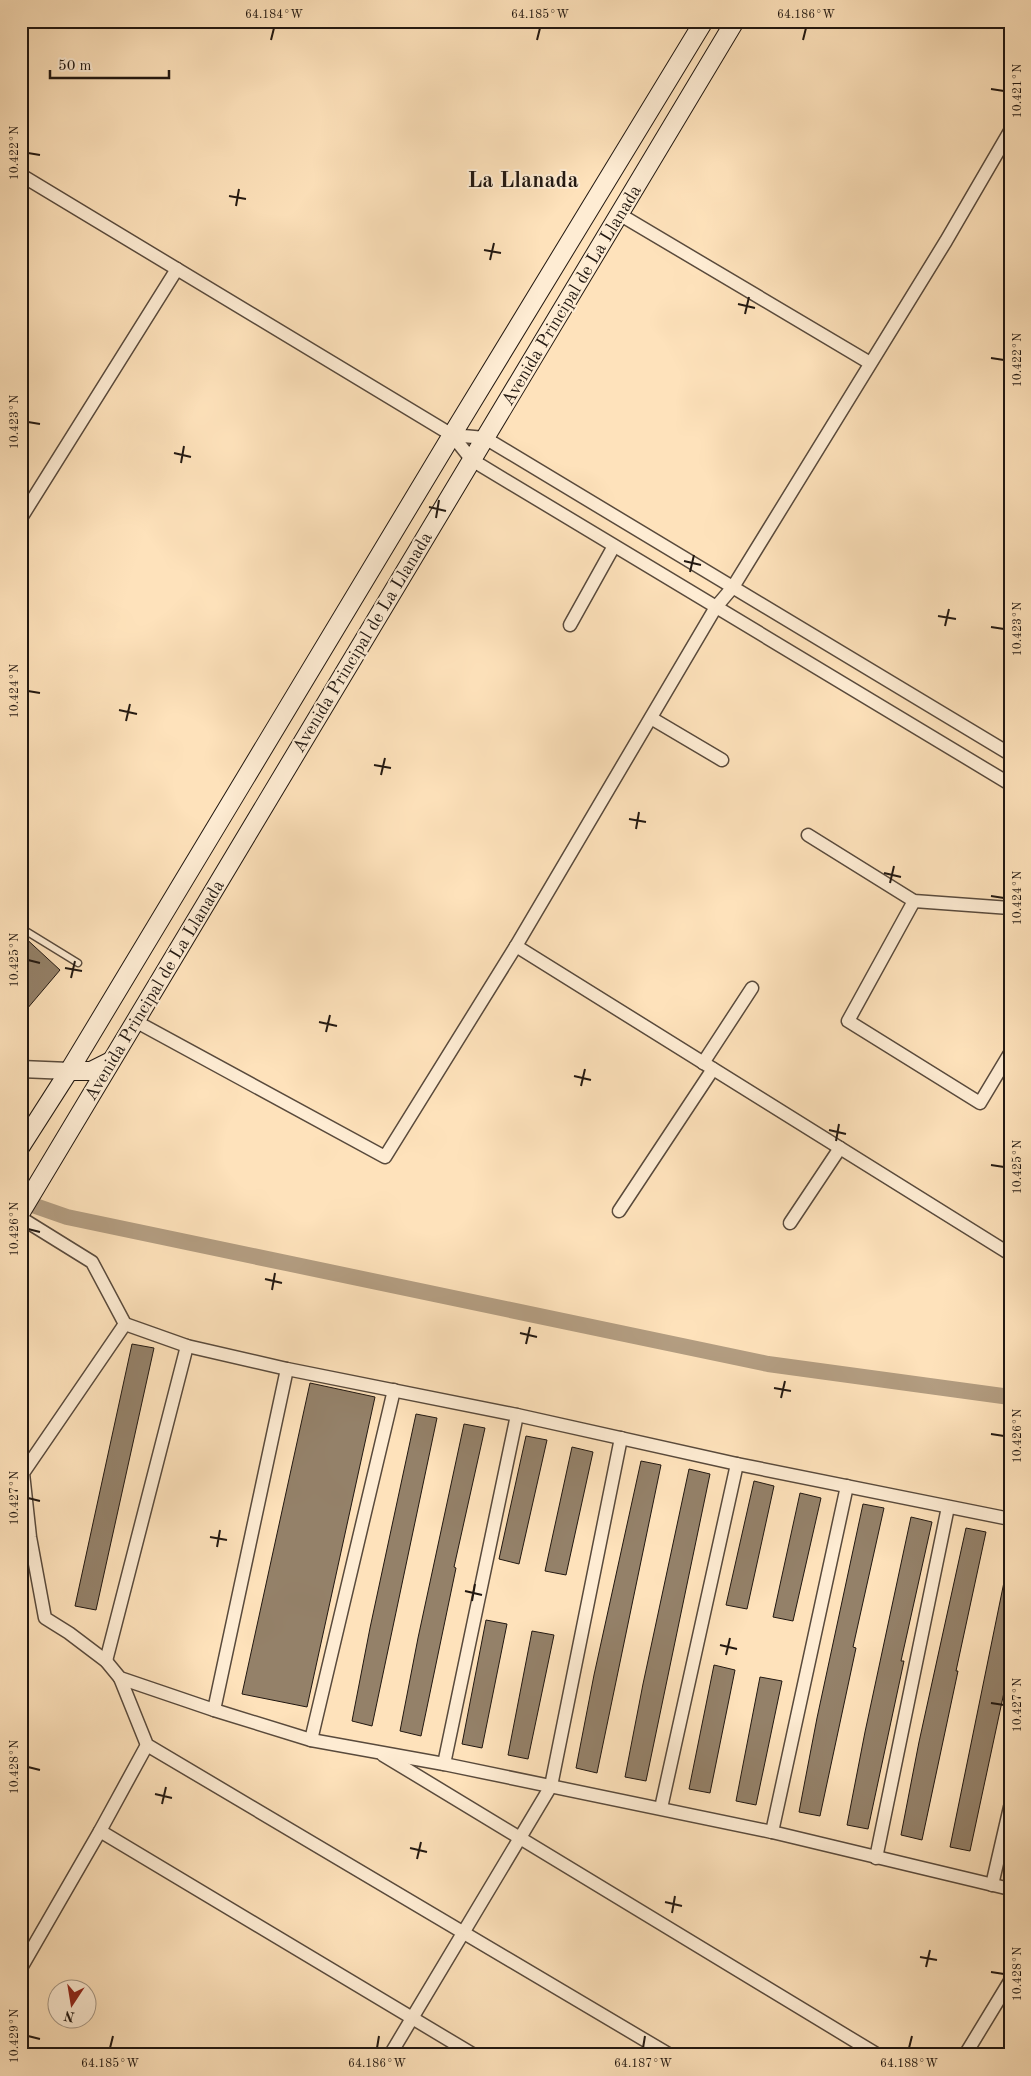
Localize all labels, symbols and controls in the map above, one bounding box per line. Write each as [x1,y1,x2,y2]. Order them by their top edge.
text: 64.185°W [511,8,569,21]
text: 64.184°W [245,9,303,21]
text: 64.186°W [777,9,835,21]
scale bar [50,48,169,80]
text: 50 m [58,59,92,74]
text: 10.421°N [1012,64,1024,118]
text: 10.422°N [9,126,21,180]
district label: La Llanada [467,170,579,192]
street label: Avenida Principal de La Llanada [499,182,645,409]
text: 10.422°N [1012,333,1024,387]
text: 10.423°N [9,395,21,449]
street label: Avenida Principal de La Llanada [290,529,436,756]
text: 10.423°N [1012,602,1024,656]
text: 10.424°N [9,664,21,718]
text: 10.424°N [1012,871,1024,925]
street label: Avenida Principal de La Llanada [82,877,228,1104]
text: 10.425°N [8,933,21,987]
text: 10.425°N [1011,1140,1024,1194]
text: 10.426°N [9,1202,21,1256]
text: 10.426°N [1012,1409,1024,1463]
text: 10.427°N [9,1471,21,1525]
text: 10.427°N [1012,1678,1024,1732]
text: 10.428°N [9,1740,21,1794]
text: 10.428°N [1012,1947,1024,2001]
north arrow [48,1978,98,2028]
text: N [63,2008,76,2024]
text: 10.429°N [9,2009,21,2063]
text: 64.185°W [81,2057,139,2070]
text: 64.186°W [348,2058,406,2070]
text: 64.187°W [614,2058,672,2070]
text: 64.188°W [880,2058,938,2070]

